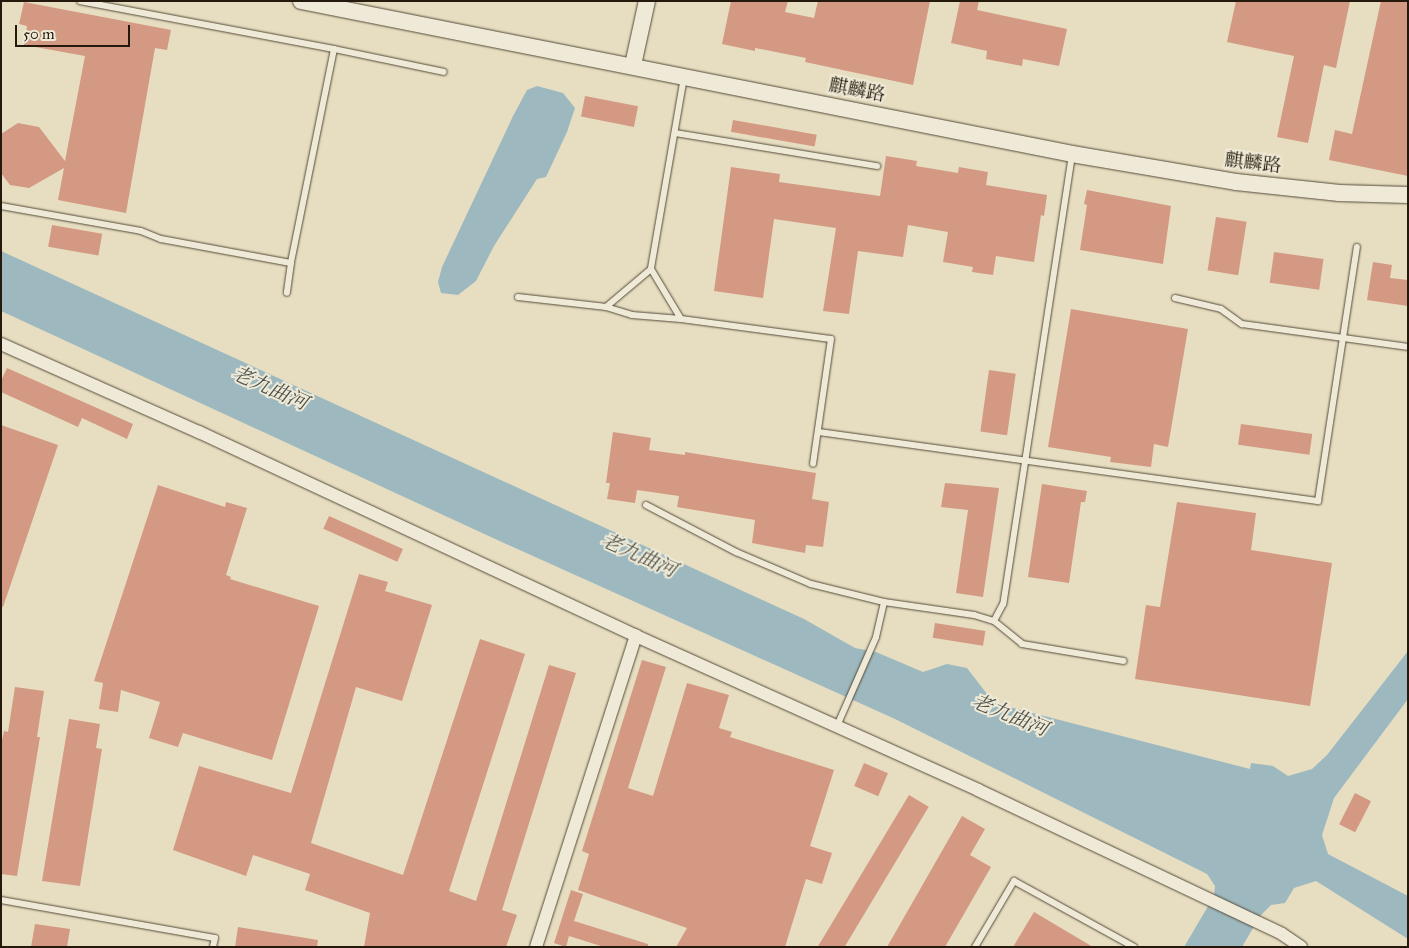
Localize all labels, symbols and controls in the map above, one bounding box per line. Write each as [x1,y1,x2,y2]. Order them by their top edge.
scale bar [18,15,132,47]
text: 50 m [23,25,55,43]
street label: 麒麟路 [827,73,887,107]
street label: 麒麟路 [1223,148,1283,178]
water label: 老九曲河 [229,361,311,415]
water label: 老九曲河 [598,528,680,582]
water label: 老九曲河 [968,689,1052,741]

